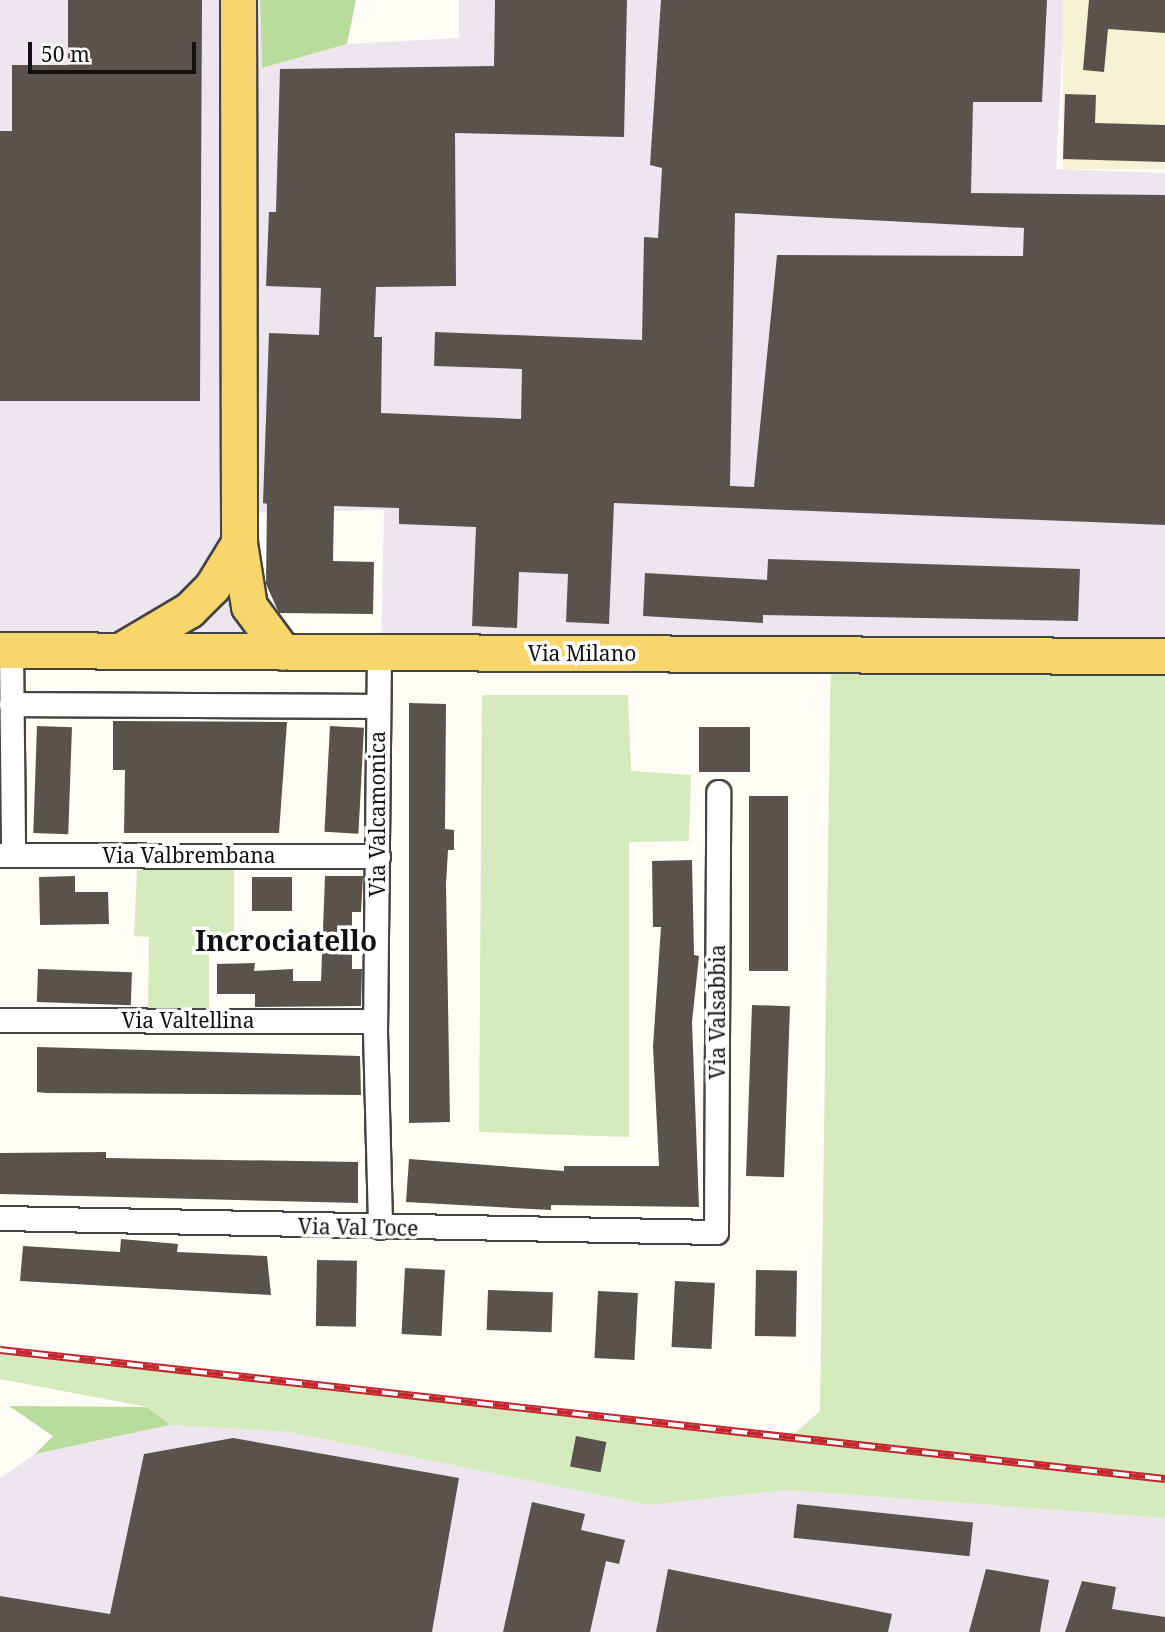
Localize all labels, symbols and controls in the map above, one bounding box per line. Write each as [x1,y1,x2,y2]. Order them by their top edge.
scale bar [32,28,200,72]
text: 50 m [41,40,90,68]
street label: Via Milano [528,640,636,666]
street label: Via Valcamonica [364,731,390,897]
street label: Via Valbrembana [102,842,276,868]
district label: Incrociatello [195,923,377,957]
street label: Via Valsabbia [704,944,730,1080]
street label: Via Valtellina [121,1007,255,1033]
street label: Via Val Toce [298,1213,418,1241]

